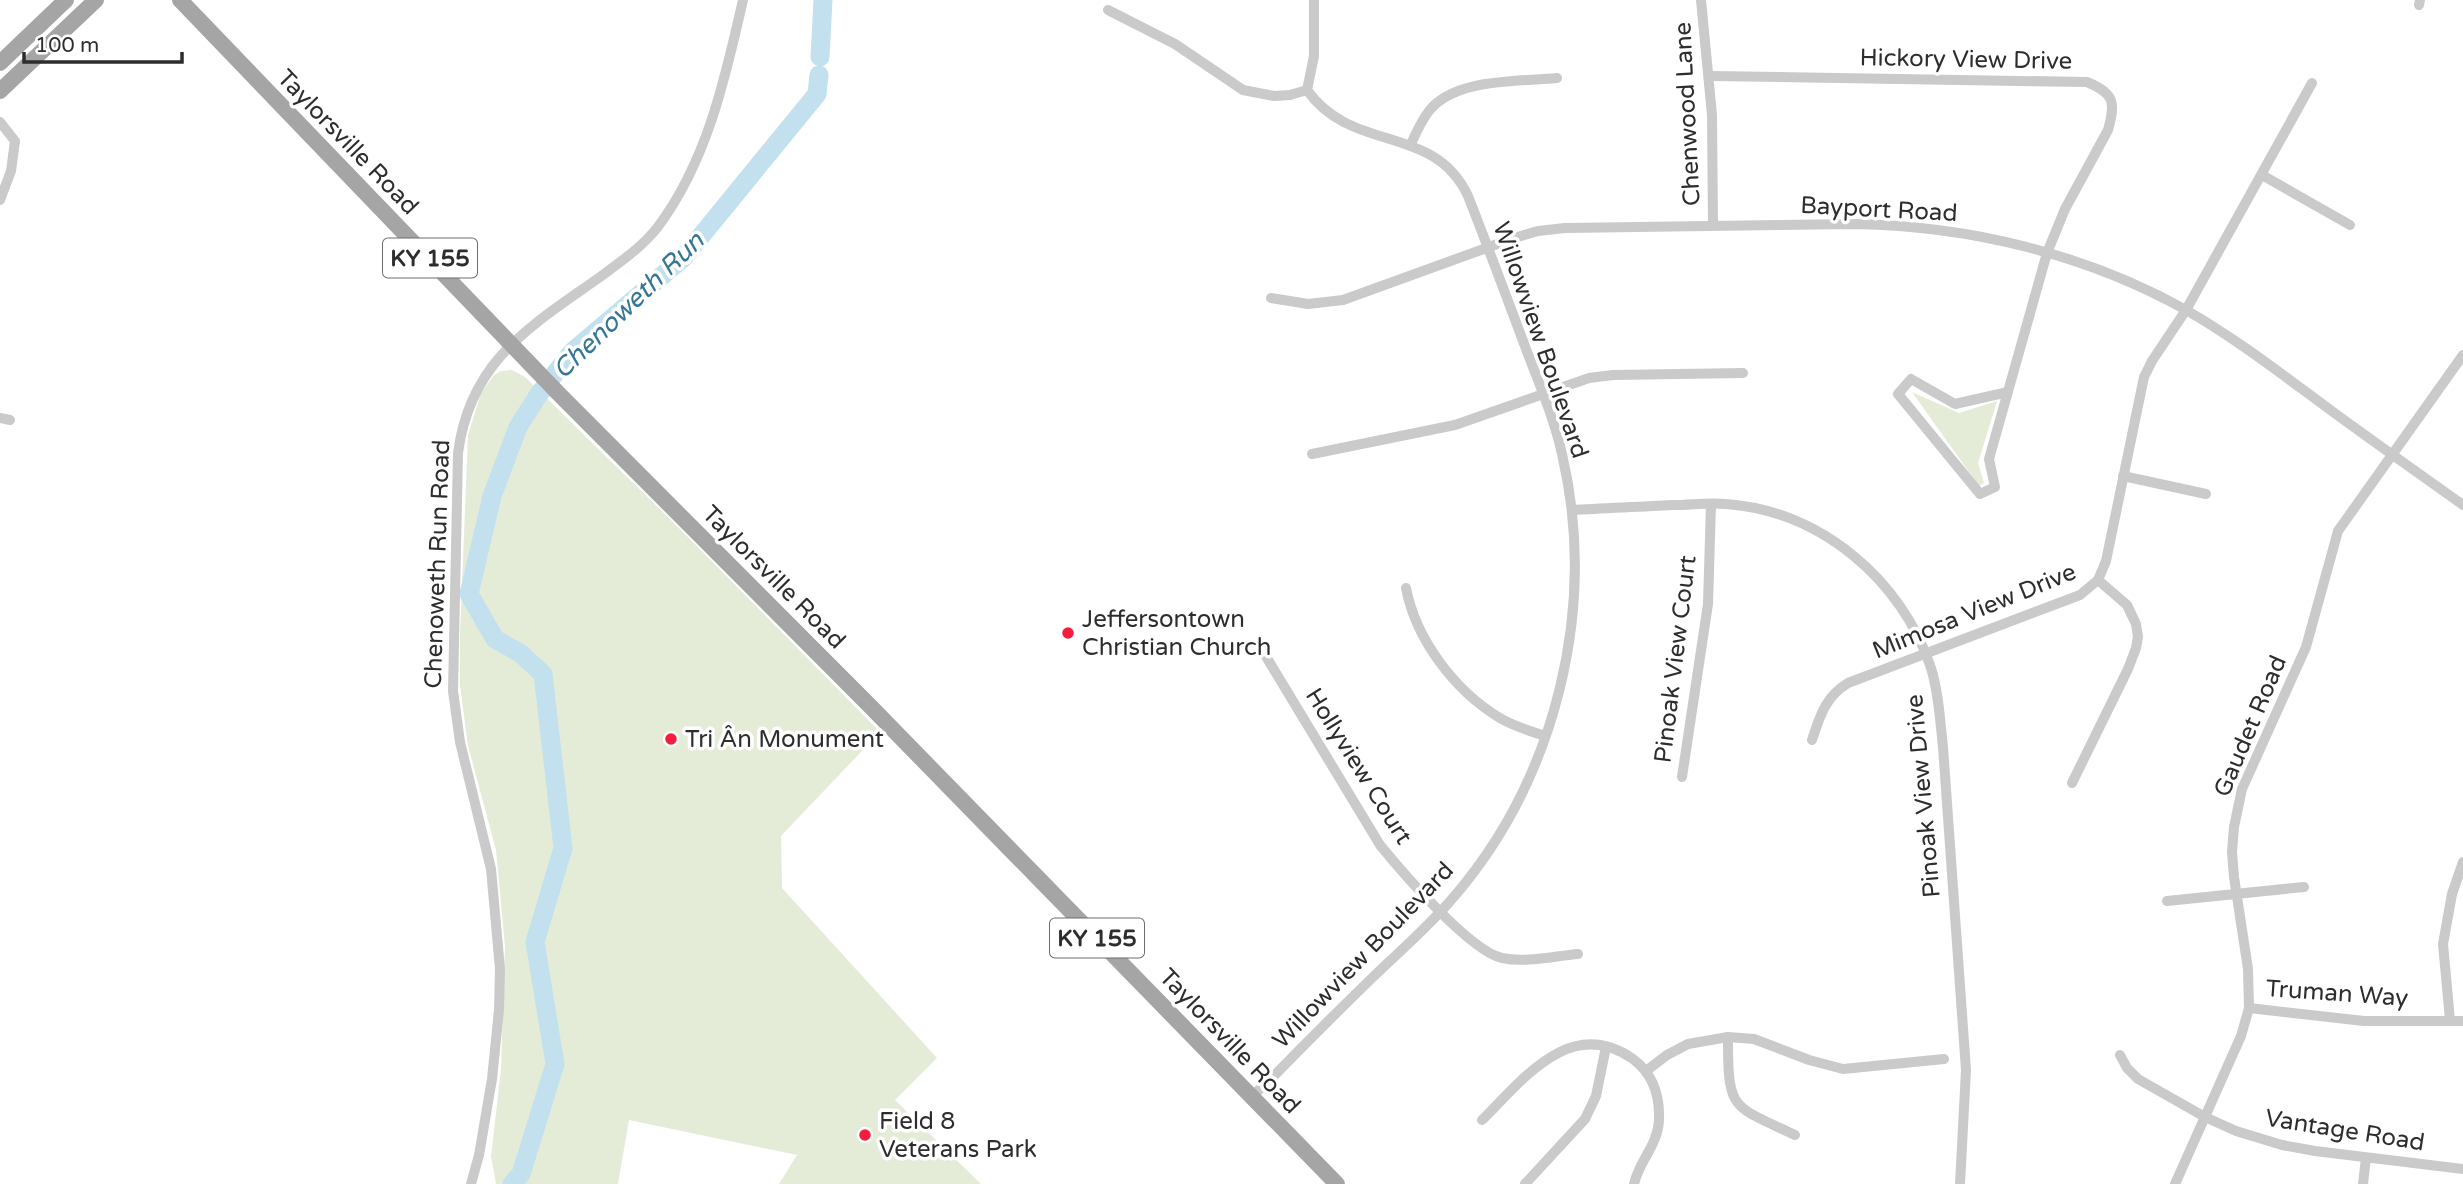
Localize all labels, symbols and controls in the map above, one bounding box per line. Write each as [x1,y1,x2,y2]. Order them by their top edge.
scale bar [24,21,182,65]
street label: Chenwood Lane [1668,21,1707,207]
text: 100 m [35,33,99,58]
street label: Hickory View Drive [1859,43,2073,76]
street label: Taylorsville Road [271,64,424,221]
street label: Bayport Road [1800,191,1958,228]
street label: Willowview Boulevard [1486,218,1595,462]
water label: Chenoweth Run [546,225,711,385]
road number: KY 155 [383,238,477,278]
street label: Chenoweth Run Road [419,439,456,689]
street label: Taylorsville Road [696,500,851,655]
street label: Pinoak View Court [1648,554,1703,765]
street label: Mimosa View Drive [1868,557,2080,666]
place label: Jeffersontown Christian Church [1082,605,1271,662]
marker: Jeffersontown Christian Church [1060,625,1076,641]
street label: Gaudet Road [2208,651,2293,801]
street label: Hollyview Court [1299,683,1418,850]
street label: Pinoak View Drive [1900,693,1947,899]
place label: Tri Ân Monument [685,725,884,754]
marker: Tri Ân Monument [663,731,679,747]
street label: Willowview Boulevard [1267,856,1460,1055]
road number: KY 155 [1050,918,1144,958]
street label: Taylorsville Road [1153,963,1306,1120]
street label: Truman Way [2265,974,2409,1013]
street label: Vantage Road [2263,1104,2427,1157]
place label: Field 8 Veterans Park [879,1107,1037,1164]
marker: Field 8 Veterans Park [857,1127,873,1143]

